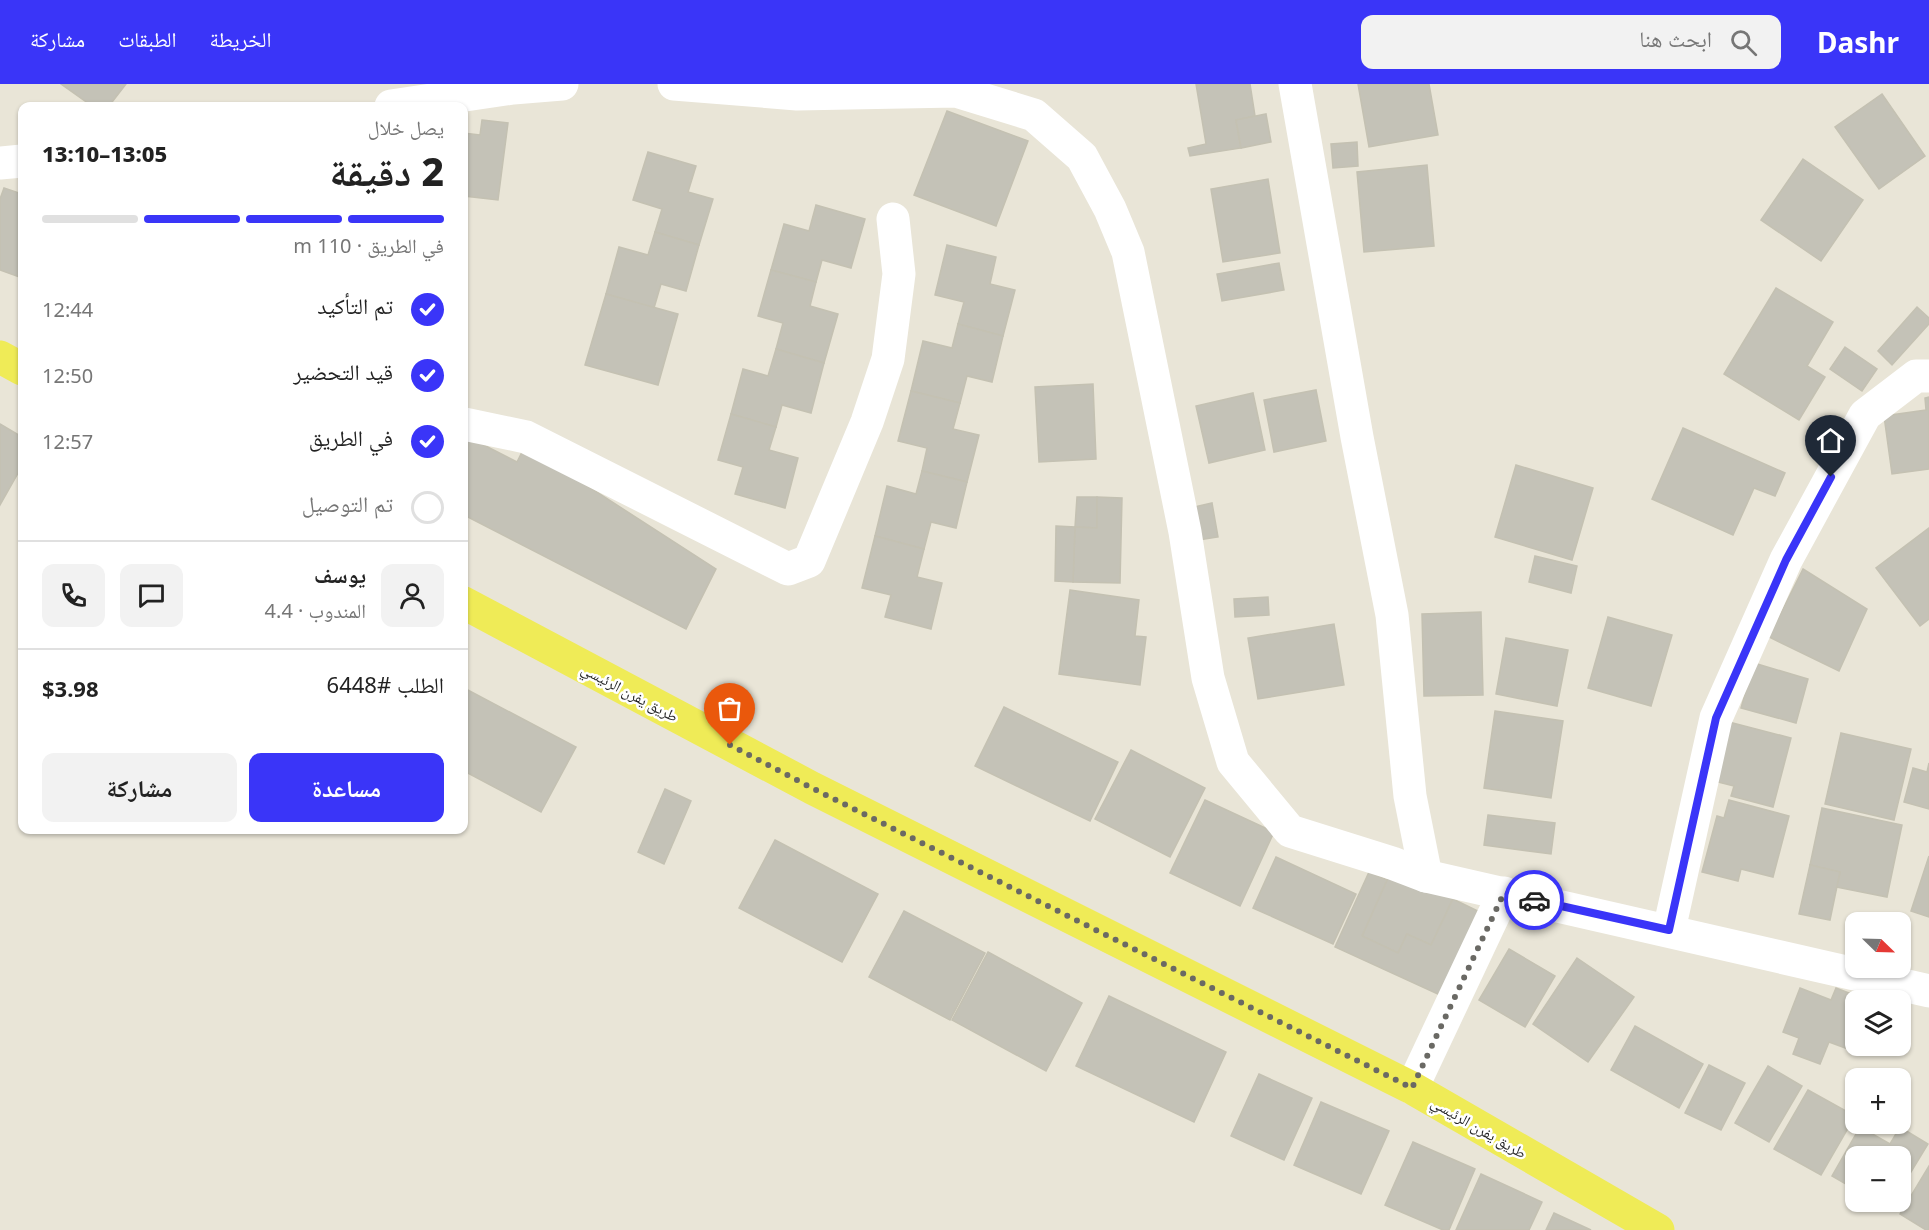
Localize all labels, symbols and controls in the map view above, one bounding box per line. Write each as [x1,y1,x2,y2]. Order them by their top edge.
search box [1361,15,1781,69]
text: ابحث هنا [1639,23,1712,53]
text: Dashr [1817,23,1899,61]
text: مشاركة [30,25,85,53]
text: الطبقات [118,25,177,53]
text: الخريطة [210,25,271,53]
icon: search [1727,26,1760,59]
text: يصل خلال [368,114,444,141]
text: 13:05–13:10 [42,138,167,168]
text: 2 دقيقة [329,144,444,197]
text: في الطريق · 110 m [293,232,444,259]
text: تم التأكيد [317,290,393,320]
icon: check [411,293,444,326]
text: 12:44 [42,296,93,323]
text: قيد التحضير [293,356,393,386]
icon: check [411,359,444,392]
text: 12:50 [42,362,93,389]
pin [1805,415,1856,477]
text: في الطريق [309,422,393,452]
icon: home [1814,424,1847,457]
icon: check [411,425,444,458]
text: 12:57 [42,428,93,455]
text: تم التوصيل [302,488,393,518]
text: يوسف [314,559,366,589]
button: phone [42,564,105,627]
button: chat [120,564,183,627]
button: person [381,564,444,627]
text: المندوب · 4.4 [265,597,366,624]
street label: طريق يفرن الرئيسي [577,658,682,728]
text: الطلب #6448 [327,669,444,699]
text: $3.98 [42,673,99,703]
pin [704,683,755,745]
icon: bag [713,692,746,725]
button: مشاركة [42,753,237,822]
button: مساعدة [249,753,444,822]
courier [1504,870,1564,930]
icon: car [1518,884,1551,917]
north arrow [1845,912,1911,978]
map controls [1845,912,1911,1212]
button: layers [1845,990,1911,1056]
button: + [1845,1068,1911,1134]
street label: طريق يفرن الرئيسي [1426,1092,1530,1165]
button: − [1845,1146,1911,1212]

